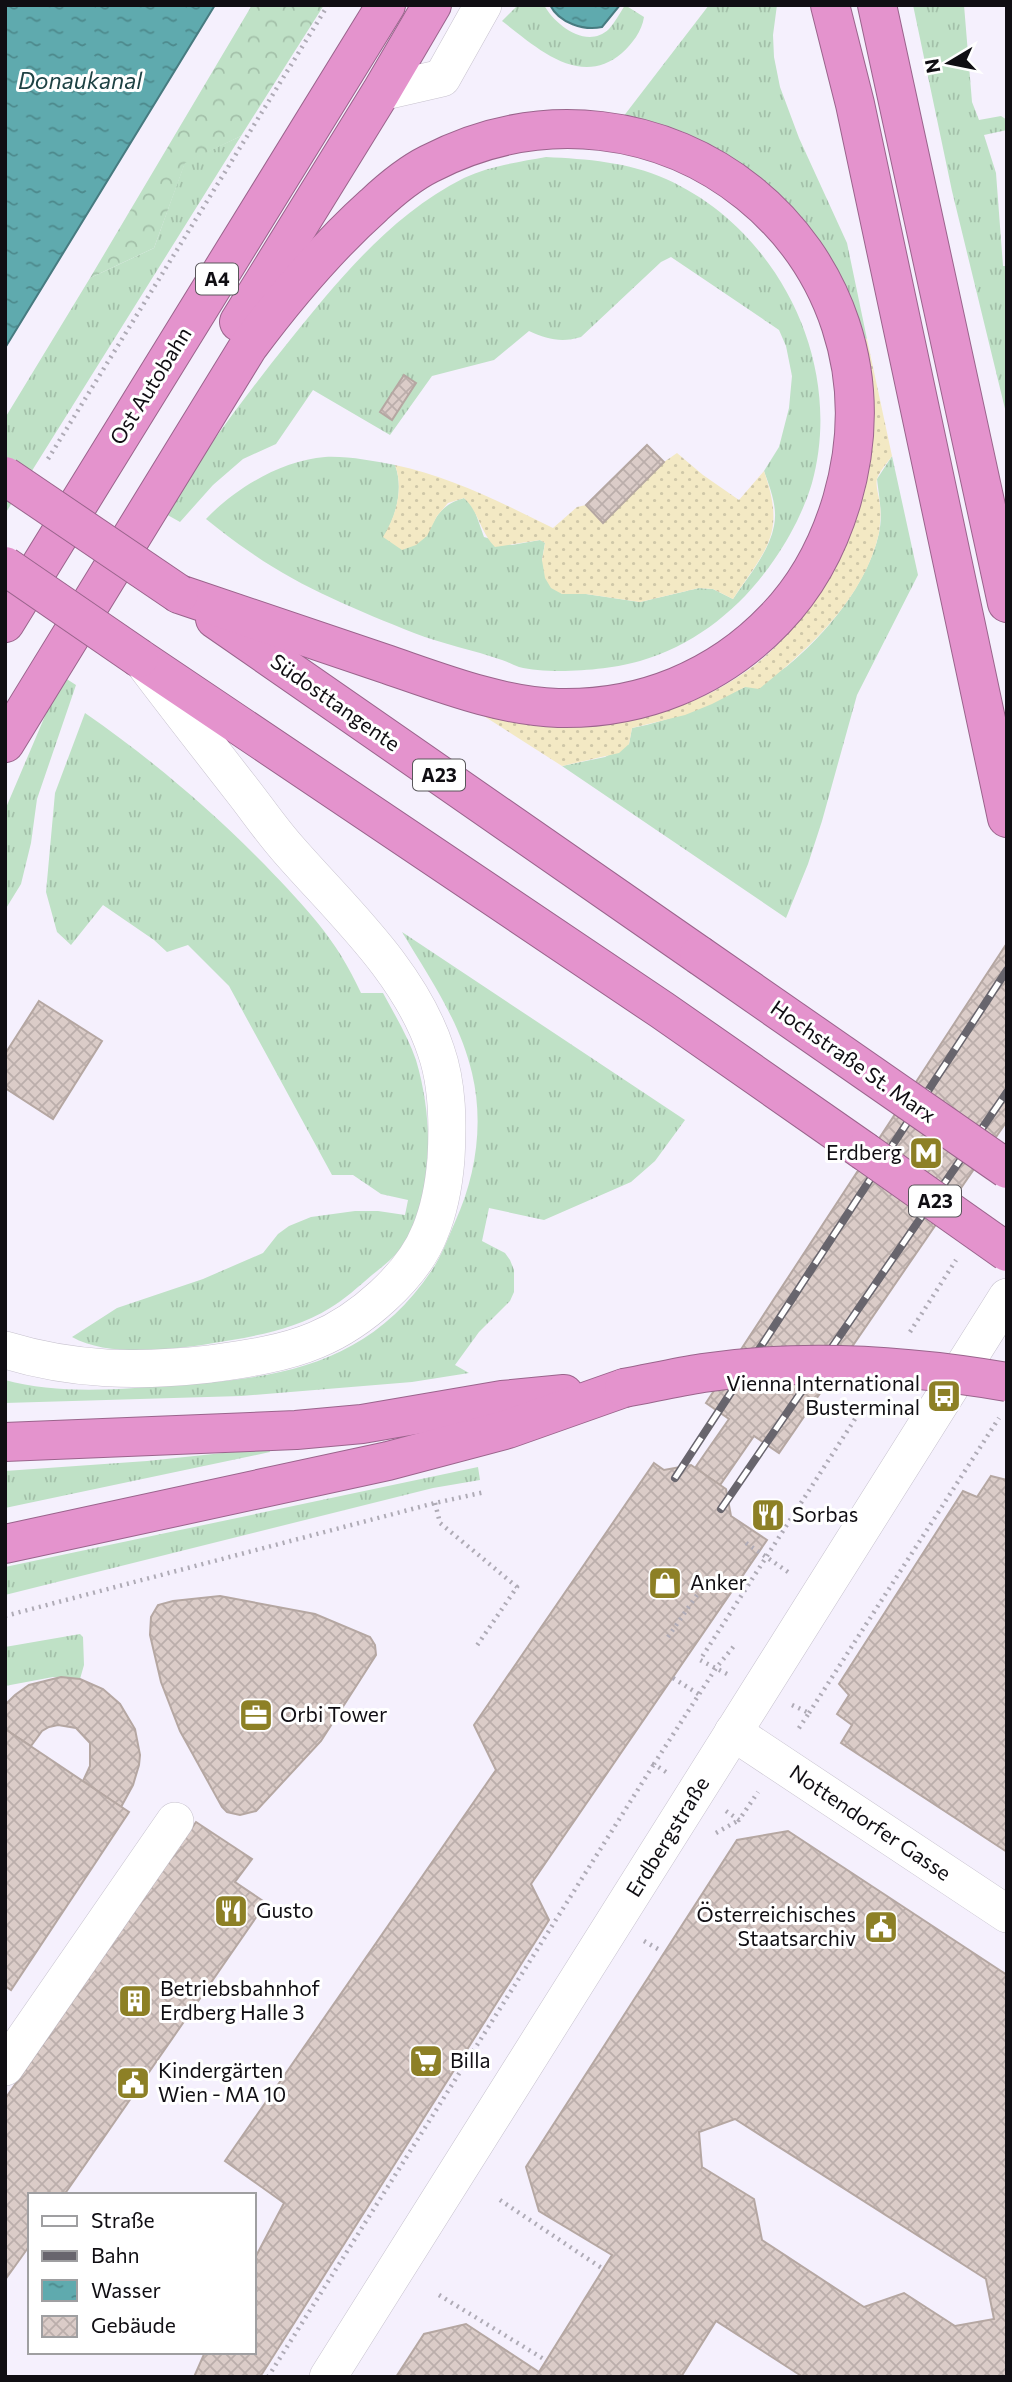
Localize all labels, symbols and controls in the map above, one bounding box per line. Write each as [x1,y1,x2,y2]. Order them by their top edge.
north arrow [914,28,984,98]
text: N [919,57,944,75]
water label: Donaukanal [18,66,143,94]
road number: A4 [196,264,238,294]
street label: Ost Autobahn [104,322,196,449]
street label: Südosttangente [266,648,405,756]
road number: A23 [413,760,465,790]
street label: Hochstraße St. Marx [766,994,941,1127]
metro station icon: Erdberg [907,1134,945,1172]
place label: Erdberg [826,1139,902,1164]
road number: A23 [909,1186,961,1217]
place label: Vienna International Busterminal [726,1370,920,1419]
bus stop icon: Vienna International Busterminal [925,1377,963,1415]
restaurant icon: Sorbas [749,1496,787,1534]
place label: Sorbas [792,1501,858,1526]
shop icon: Anker [646,1564,684,1602]
place label: Anker [690,1569,747,1594]
office icon: Orbi Tower [237,1696,275,1734]
place label: Orbi Tower [280,1701,387,1726]
street label: Nottendorfer Gasse [785,1758,956,1885]
street label: Erdbergstraße [620,1772,714,1901]
restaurant icon: Gusto [212,1892,250,1930]
place label: Gusto [256,1897,314,1922]
place label: Österreichisches Staatsarchiv [697,1901,856,1950]
public building icon: Österreichisches Staatsarchiv [862,1908,900,1946]
place label: Betriebsbahnhof Erdberg Halle 3 [160,1975,321,2024]
building icon: Betriebsbahnhof Erdberg Halle 3 [116,1982,154,2020]
supermarket icon: Billa [407,2042,445,2080]
place label: Billa [450,2047,491,2072]
place label: Kindergärten Wien - MA 10 [158,2057,286,2106]
public building icon: Kindergärten Wien - MA 10 [114,2064,152,2102]
legend [28,2193,256,2354]
text: Straße [91,2207,155,2232]
text: Bahn [91,2242,140,2267]
text: Wasser [91,2277,161,2302]
text: Gebäude [91,2312,176,2337]

